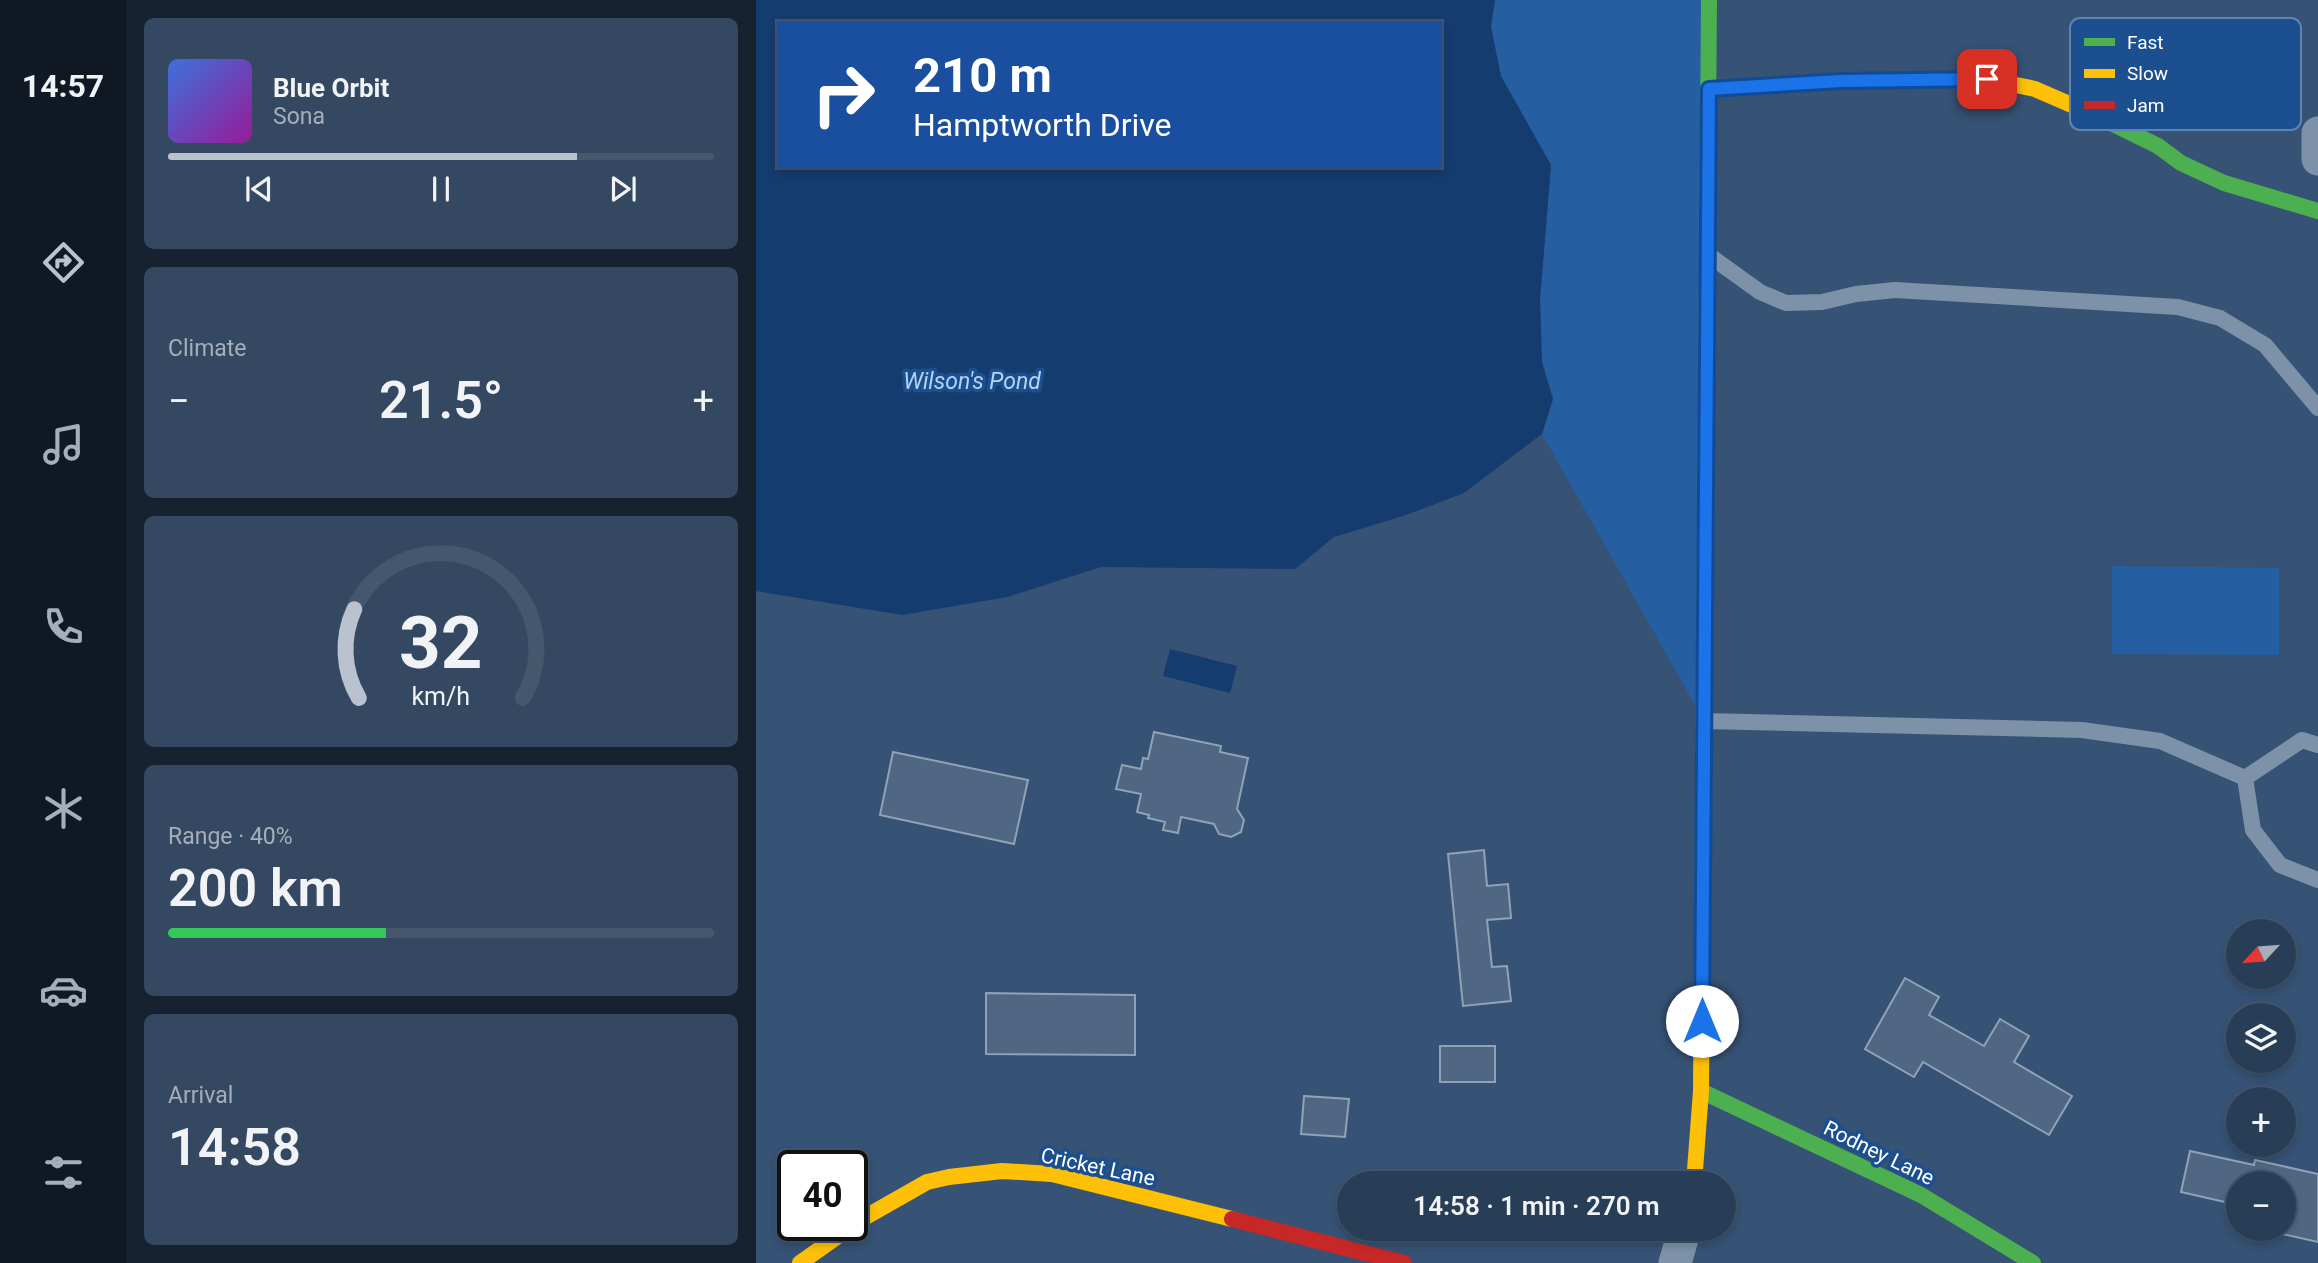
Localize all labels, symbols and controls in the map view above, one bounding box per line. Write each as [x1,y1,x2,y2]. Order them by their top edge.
legend [2070,18,2301,130]
text: Fast [2127,31,2164,54]
text: 210 m [913,47,1052,104]
icon: right [798,49,889,140]
pin [1957,49,2017,109]
icon: arrive [1968,60,2006,98]
text: Slow [2127,62,2168,85]
text: 14:57 [22,67,104,105]
text: Blue Orbit [273,73,389,103]
text: Jam [2127,94,2164,117]
text: Sona [273,103,325,130]
text: Hamptworth Drive [913,106,1172,144]
icon: previous [240,170,278,208]
icon: pause [422,170,460,208]
icon: next [604,170,642,208]
icon: directions [39,238,88,287]
text: Climate [168,335,247,362]
water label: Wilson's Pond [903,368,1041,395]
text: 21.5° [379,370,503,431]
text: − [168,379,190,423]
text: + [692,379,714,423]
icon: music [39,420,88,469]
text: 32 [399,600,483,686]
icon: phone [39,602,88,651]
text: km/h [412,681,470,710]
icon: climate [39,784,88,833]
text: Range · 40% [168,823,293,850]
text: 200 km [168,858,343,919]
north arrow [2226,919,2296,989]
map controls [2226,919,2296,1241]
icon: car [39,966,88,1015]
position arrow [1665,984,1739,1058]
button: layers [2226,1003,2296,1073]
text: Arrival [168,1082,233,1109]
button: + [2226,1087,2296,1157]
street label: Rodney Lane [1820,1116,1938,1190]
text: 14:58 [168,1117,301,1178]
street label: Cricket Lane [1039,1143,1157,1191]
icon: filters [39,1148,88,1197]
speed limit sign: 40 [777,1150,868,1241]
button: − [2226,1171,2296,1241]
text: 14:58 · 1 min · 270 m [1413,1191,1660,1221]

